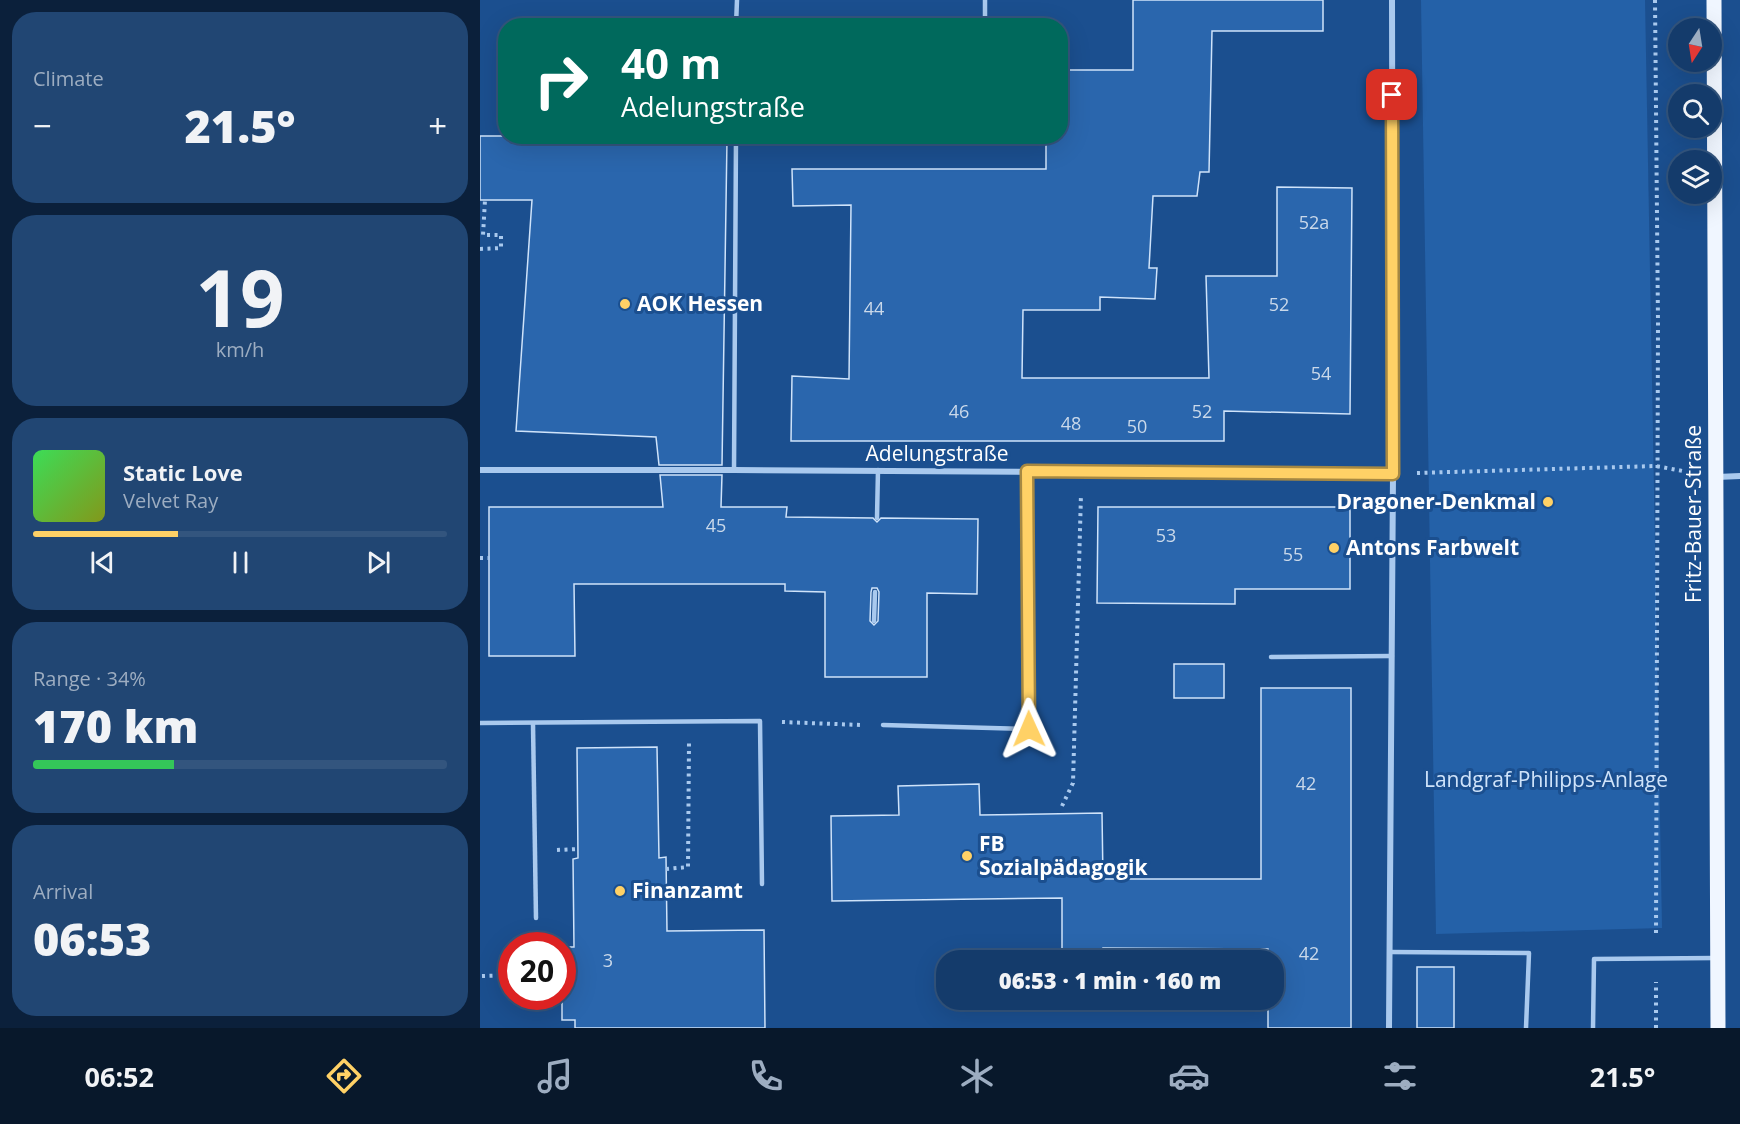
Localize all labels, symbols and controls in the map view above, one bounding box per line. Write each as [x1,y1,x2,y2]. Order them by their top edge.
north arrow [1668,18,1722,72]
map controls [1668,18,1722,204]
text: 40 m [621,34,721,91]
icon: right [522,42,600,120]
text: Climate [33,65,104,92]
pin [1366,69,1417,120]
icon: arrive [1375,78,1408,111]
button: search [1668,84,1722,138]
text: Adelungstraße [621,88,805,125]
text: 21.5° [184,95,296,156]
text: − [33,103,52,148]
text: + [428,103,447,148]
button: layers [1668,150,1722,204]
house number: 52a [1299,210,1329,234]
text: 19 [195,244,285,350]
place label: AOK Hessen [637,289,763,317]
house number: 52 [1269,292,1289,316]
house number: 44 [864,296,884,320]
marker: AOK Hessen [618,297,632,311]
text: km/h [216,336,264,363]
house number: 54 [1311,361,1331,385]
house number: 46 [949,399,969,423]
house number: 52 [1192,399,1212,423]
house number: 48 [1061,411,1081,435]
house number: 50 [1127,414,1147,438]
street label: Fritz-Bauer-Straße [1679,425,1707,603]
street label: Adelungstraße [866,439,1009,467]
text: Static Love [123,457,243,487]
text: Velvet Ray [123,487,218,514]
place label: Dragoner-Denkmal [1336,487,1536,515]
marker: Dragoner-Denkmal [1541,495,1555,509]
house number: 45 [706,513,726,537]
house number: 53 [1156,523,1176,547]
place label: Antons Farbwelt [1346,533,1519,561]
marker: Antons Farbwelt [1327,541,1341,555]
house number: 55 [1283,542,1303,566]
icon: previous [86,546,119,579]
icon: pause [224,546,257,579]
icon: next [362,546,395,579]
text: Range · 34% [33,665,146,692]
text: 170 km [33,695,198,756]
position arrow [997,697,1061,761]
park label: Landgraf-Philipps-Anlage [1424,765,1668,793]
house number: 42 [1296,771,1316,795]
place label: FB Sozialpädagogik [979,829,1148,881]
marker: FB Sozialpädagogik [960,849,974,863]
place label: Finanzamt [632,876,743,904]
text: Arrival [33,878,93,905]
marker: Finanzamt [613,884,627,898]
text: 06:53 [33,908,151,969]
speed limit sign: 20 [498,932,576,1010]
house number: 42 [1299,941,1319,965]
house number: 3 [603,948,613,972]
text: 06:53 · 1 min · 160 m [999,965,1221,995]
icon: directions [323,1055,365,1097]
icon: music [534,1055,576,1097]
icon: phone [745,1055,787,1097]
icon: climate [956,1055,998,1097]
icon: car [1168,1055,1210,1097]
icon: filters [1379,1055,1421,1097]
text: 06:52 [85,1058,154,1095]
text: 21.5° [1590,1058,1655,1095]

